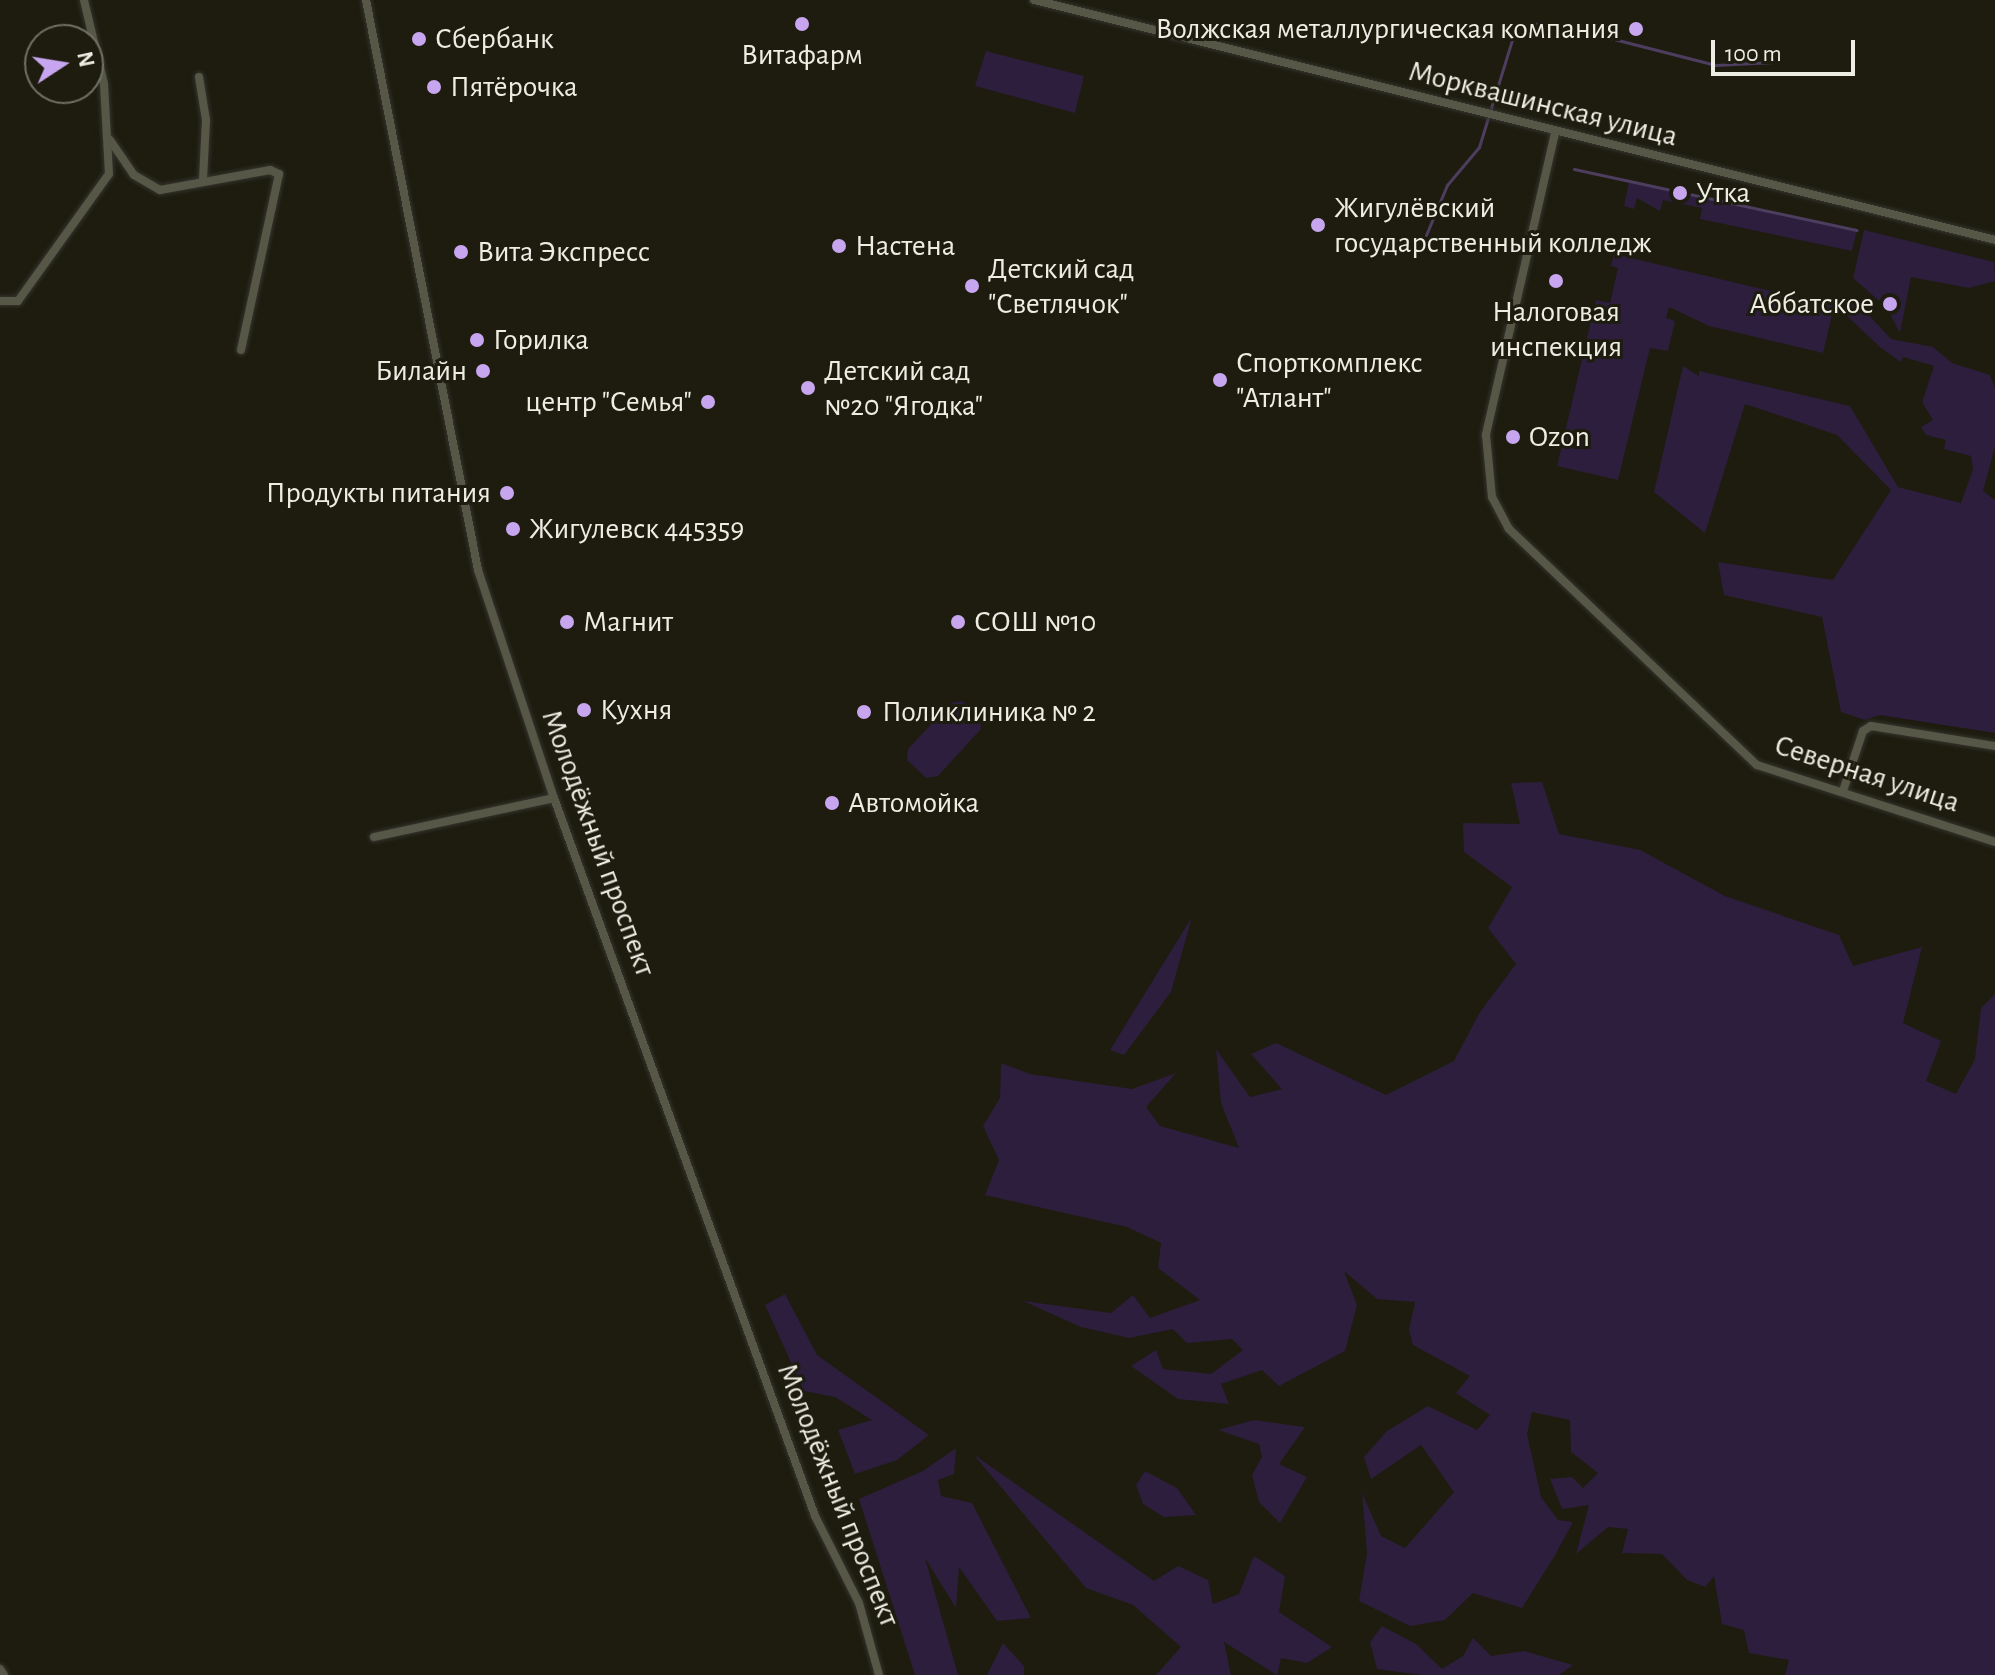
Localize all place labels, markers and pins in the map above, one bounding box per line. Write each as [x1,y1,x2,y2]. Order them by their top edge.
place label: Волжская металлургическая компания [1156,11,1620,47]
marker: Витафарм [793,15,811,33]
marker: Волжская металлургическая компания [1627,20,1645,38]
place label: Сбербанк [435,21,554,57]
marker: Сбербанк [410,30,428,48]
place label: Витафарм [741,37,863,73]
place label: Пятёрочка [450,69,578,105]
marker: Пятёрочка [425,78,443,96]
place label: Утка [1696,175,1750,211]
marker: Утка [1671,184,1689,202]
place label: Жигулёвский государственный колледж [1334,190,1652,260]
marker: Жигулёвский государственный колледж [1309,216,1327,234]
place label: Настена [855,228,956,264]
place label: Вита Экспресс [477,234,650,270]
marker: Настена [830,237,848,255]
marker: Вита Экспресс [452,243,470,261]
place label: Детский сад "Светлячок" [988,251,1134,322]
marker: Налоговая инспекция [1547,272,1565,290]
marker: Детский сад "Светлячок" [963,277,981,295]
place label: Аббатское [1750,286,1874,322]
place label: Налоговая инспекция [1490,294,1622,364]
marker: Аббатское [1881,295,1899,313]
place label: Горилка [493,322,589,358]
marker: Горилка [468,331,486,349]
place label: Спорткомплекс "Атлант" [1236,345,1423,416]
place label: Билайн [375,353,467,389]
place label: Детский сад №20 "Ягодка" [824,353,983,424]
marker: Билайн [474,362,492,380]
marker: Спорткомплекс "Атлант" [1211,371,1229,389]
marker: Детский сад №20 "Ягодка" [799,379,817,397]
place label: центр "Семья" [525,384,692,420]
marker: центр "Семья" [699,393,717,411]
place label: Ozon [1529,419,1590,455]
marker: Ozon [1504,428,1522,446]
place label: Продукты питания [266,475,491,511]
marker: Продукты питания [498,484,516,502]
place label: Жигулевск 445359 [529,511,744,547]
marker: Жигулевск 445359 [504,520,522,538]
place label: Магнит [583,604,673,640]
place label: СОШ №10 [974,604,1096,640]
marker: Магнит [558,613,576,631]
marker: СОШ №10 [949,613,967,631]
place label: Кухня [600,692,672,728]
place label: Поликлиника № 2 [882,694,1096,730]
marker: Кухня [575,701,593,719]
marker: Поликлиника № 2 [853,701,875,723]
place label: Автомойка [848,785,979,821]
marker: Автомойка [823,794,841,812]

